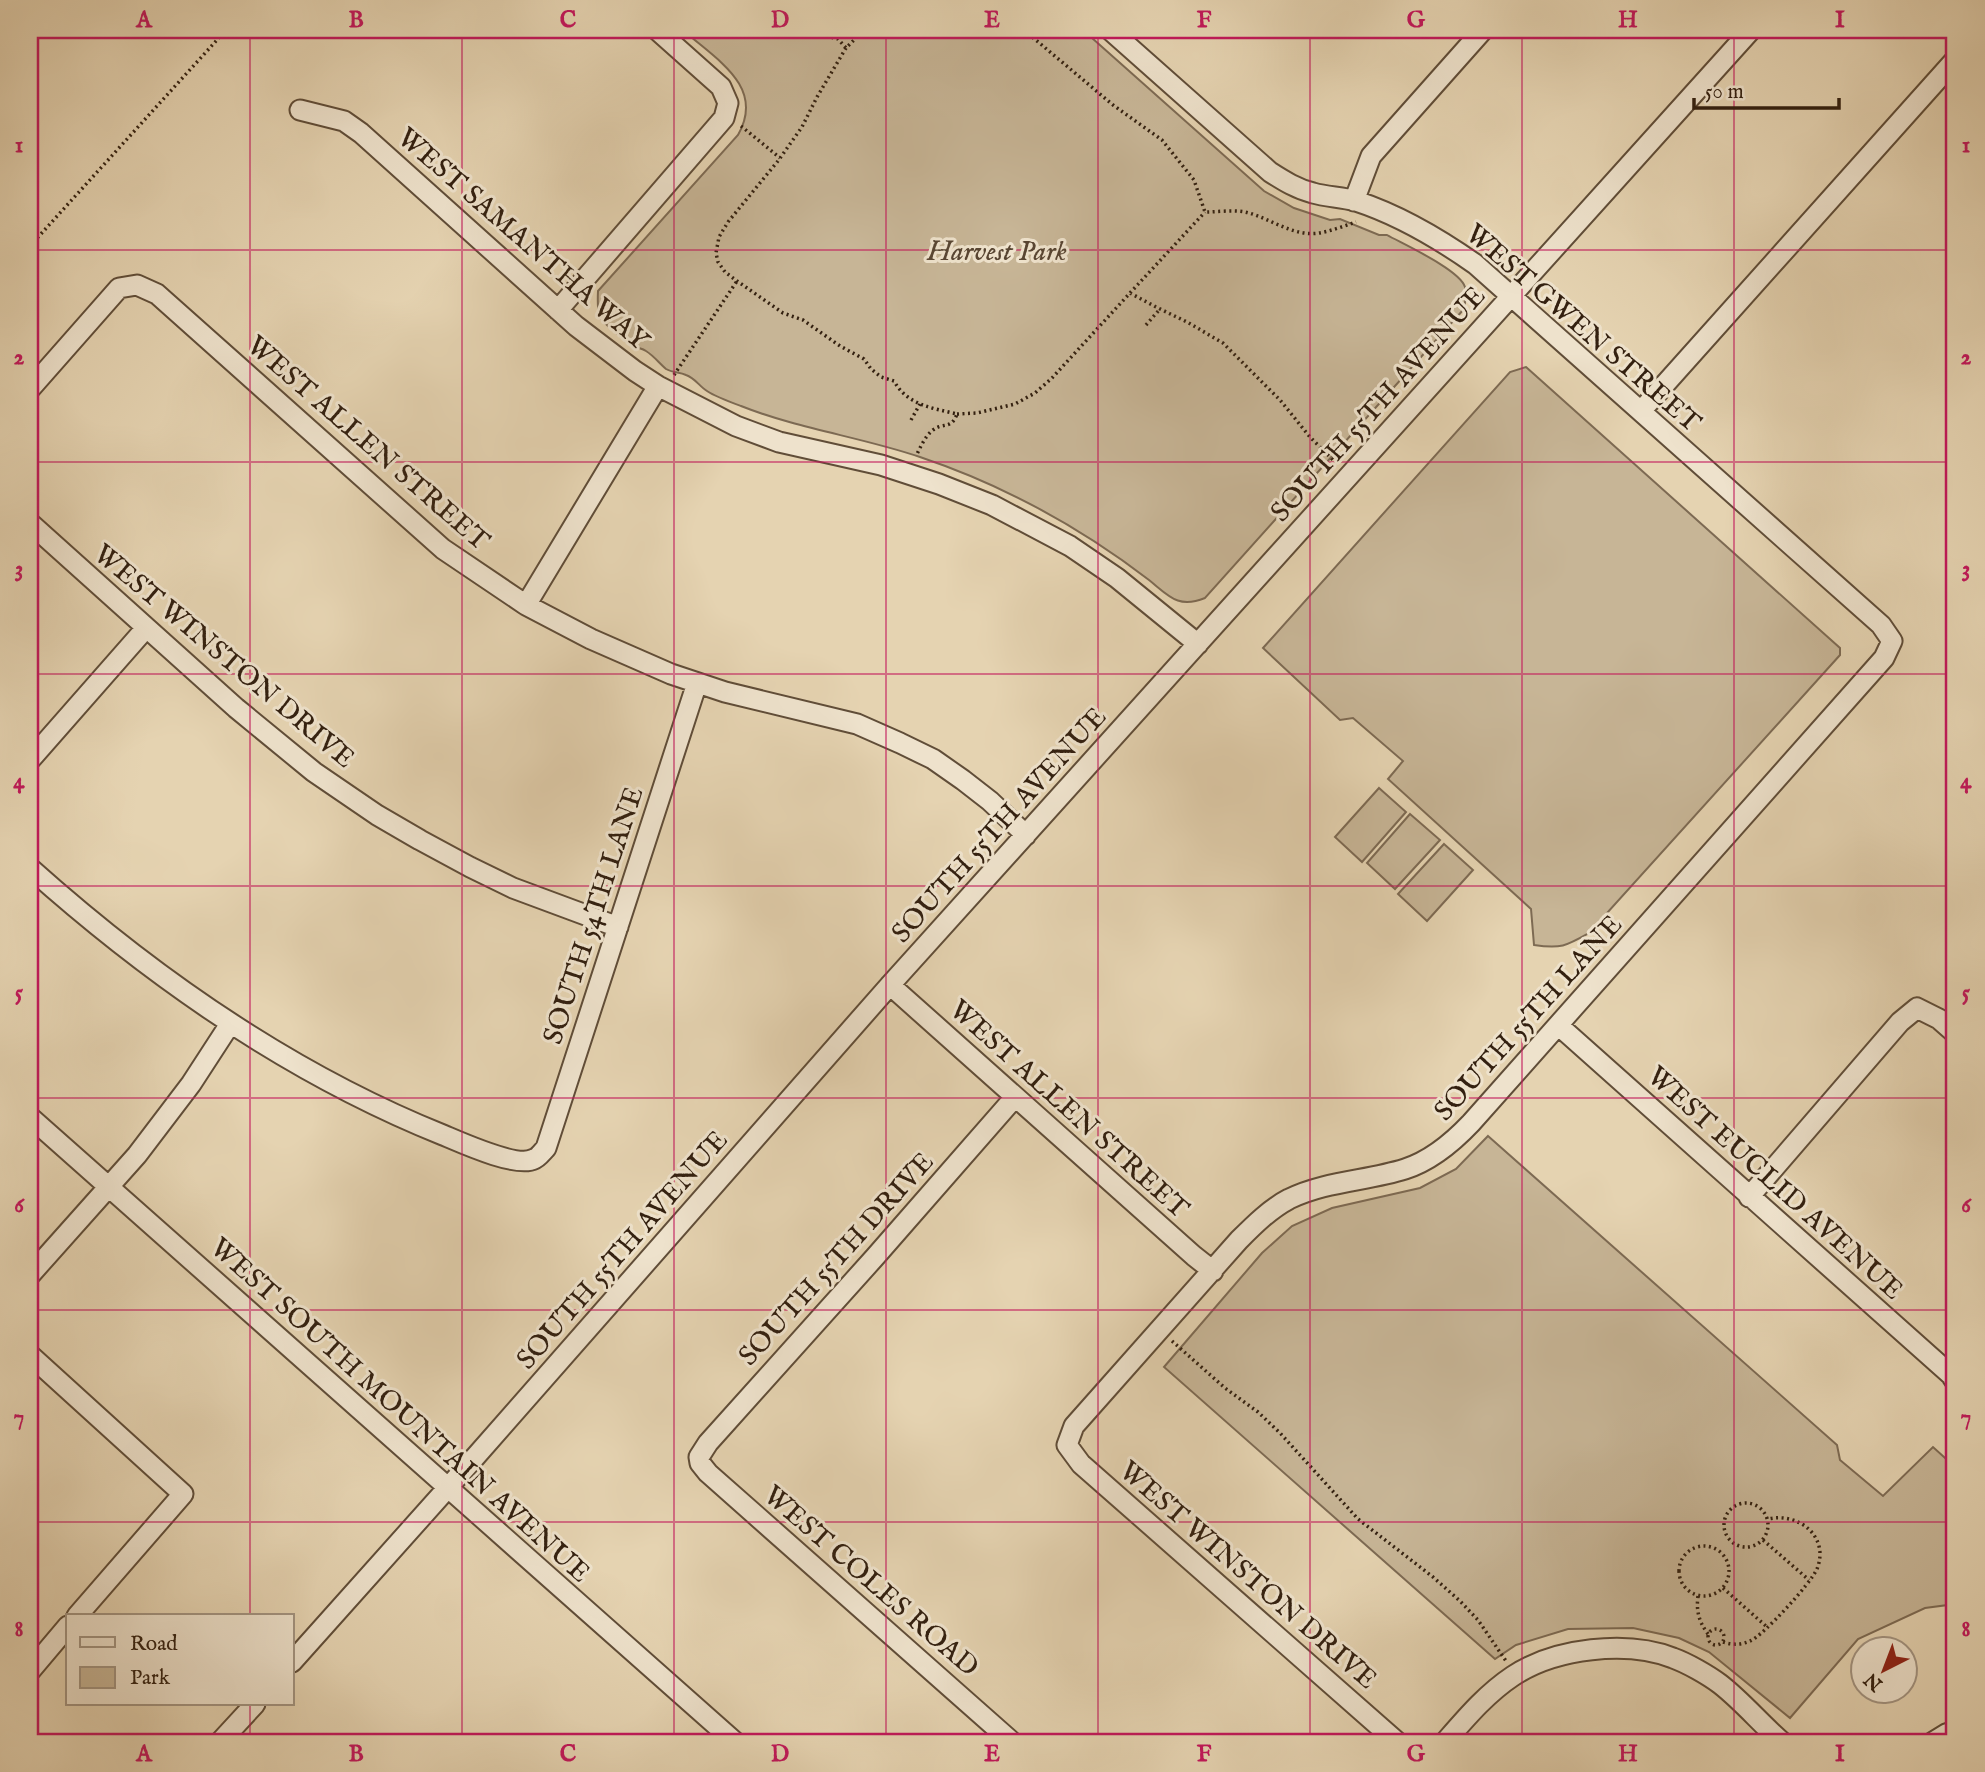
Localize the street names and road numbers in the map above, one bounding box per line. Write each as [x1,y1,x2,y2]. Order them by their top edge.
street label: WEST SAMANTHA WAY [389,121,657,360]
street label: WEST GWEN STREET [1457,217,1708,441]
street label: SOUTH 55TH AVENUE [1264,279,1494,530]
street label: WEST ALLEN STREET [239,329,496,559]
street label: WEST WINSTON DRIVE [86,537,361,777]
street label: SOUTH 55TH AVENUE [885,700,1115,951]
street label: SOUTH 54TH LANE [536,783,653,1049]
street label: SOUTH 55TH LANE [1427,908,1631,1129]
street label: WEST ALLEN STREET [941,993,1196,1227]
street label: WEST EUCLID AVENUE [1639,1060,1910,1308]
street label: SOUTH 55TH AVENUE [510,1124,736,1377]
street label: SOUTH 55TH DRIVE [732,1146,942,1374]
street label: WEST SOUTH MOUNTAIN AVENUE [202,1231,597,1591]
street label: WEST WINSTON DRIVE [1111,1454,1384,1698]
street label: WEST COLES ROAD [755,1479,985,1685]

